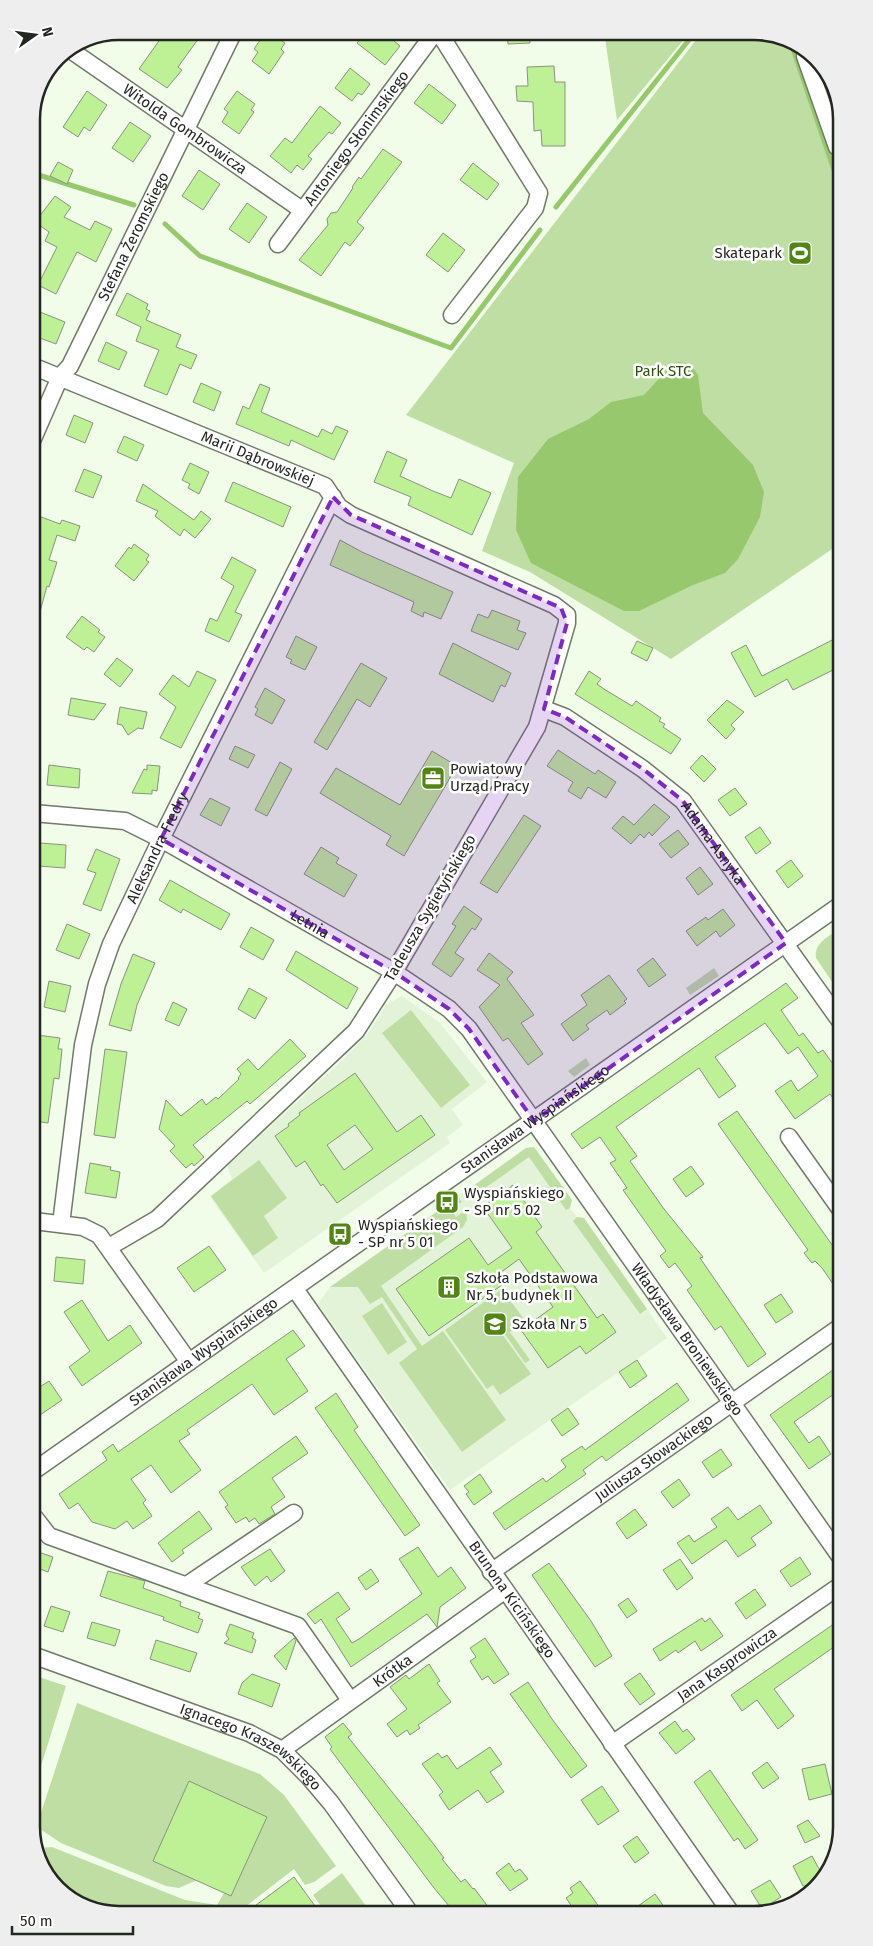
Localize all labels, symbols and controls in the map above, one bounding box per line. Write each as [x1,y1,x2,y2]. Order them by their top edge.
north arrow [10,10,60,60]
text: N [38,25,57,39]
street label: Antoniego Słonimskiego [301,67,413,209]
street label: Witolda Gombrowicza [119,80,251,178]
street label: Stefana Żeromskiego [94,169,173,304]
sports icon: Skatepark [787,240,813,266]
place label: Skatepark [714,244,782,262]
park label: Park STC [635,362,692,380]
street label: Marii Dąbrowskiej [198,427,317,490]
place label: Powiatowy Urząd Pracy [450,760,530,795]
office icon: Powiatowy Urząd Pracy [420,765,446,791]
street label: Aleksandra Fredry [123,789,192,906]
street label: Adama Asnyka [677,798,749,888]
street label: Tadeusza Sygietyńskiego [380,831,480,985]
street label: Letnia [287,906,333,942]
street label: Stanisława Wyspiańskiego [458,1061,613,1177]
place label: Wyspiańskiego - SP nr 5 02 [464,1184,564,1219]
bus stop icon: Wyspiańskiego - SP nr 5 02 [434,1189,460,1215]
place label: Wyspiańskiego - SP nr 5 01 [358,1216,458,1251]
bus stop icon: Wyspiańskiego - SP nr 5 01 [327,1221,353,1247]
street label: Władysława Broniewskiego [628,1260,747,1419]
place label: Szkoła Podstawowa Nr 5, budynek II [466,1269,598,1304]
building icon: Szkoła Podstawowa Nr 5, budynek II [436,1274,462,1300]
street label: Stanisława Wyspiańskiego [126,1293,281,1410]
school or university icon: Szkoła Nr 5 [482,1311,508,1337]
place label: Szkoła Nr 5 [512,1315,587,1333]
street label: Juliusza Słowackiego [591,1410,716,1505]
street label: Brunona Kicińskiego [465,1538,559,1662]
street label: Jana Kasprowicza [674,1623,780,1705]
street label: Krótka [369,1651,416,1691]
street label: Ignacego Kraszewskiego [178,1700,325,1794]
scale bar [12,1904,134,1936]
text: 50 m [20,1912,53,1930]

